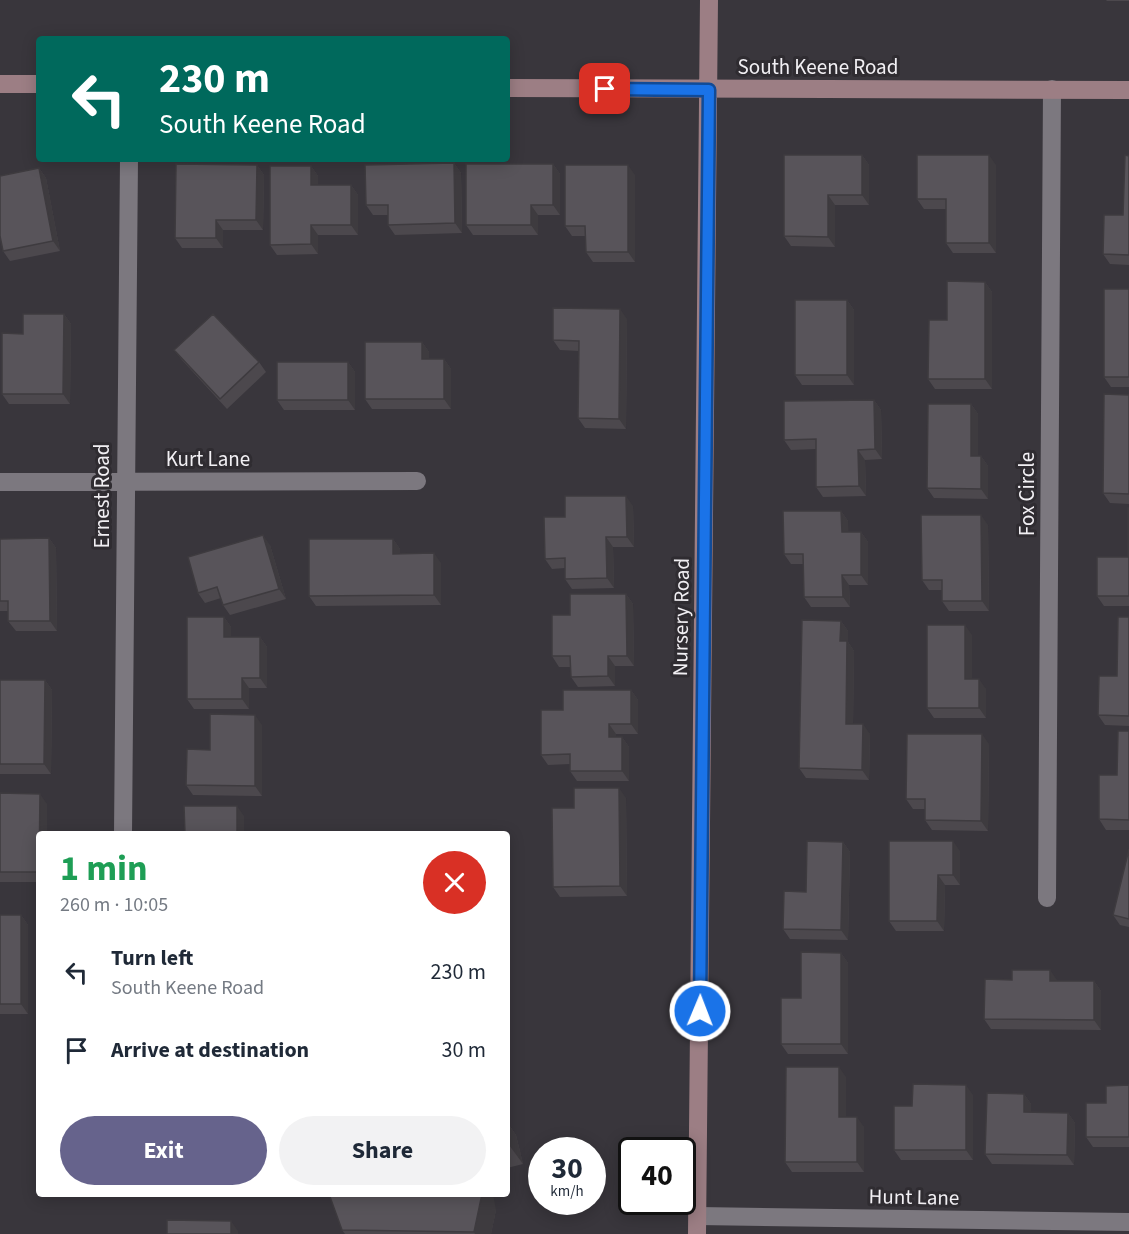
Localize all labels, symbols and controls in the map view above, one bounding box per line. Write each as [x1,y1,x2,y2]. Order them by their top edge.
text: 230 m [159,49,270,109]
street label: South Keene Road [738,52,898,82]
icon: left [60,60,138,138]
pin [579,63,630,114]
icon: arrive [588,72,621,105]
text: South Keene Road [159,105,366,144]
street label: Ernest Road [87,443,117,549]
street label: Kurt Lane [166,444,250,474]
street label: Fox Circle [1012,452,1042,536]
street label: Nursery Road [665,558,697,676]
text: 1 min [60,843,148,894]
button: close [423,851,486,914]
text: 260 m · 10:05 [60,891,168,919]
text: Turn left [111,942,193,974]
icon: left [60,956,93,989]
text: 230 m [431,956,486,988]
text: South Keene Road [111,974,264,1002]
position arrow [668,979,732,1043]
icon: arrive [60,1034,93,1067]
text: Arrive at destination [111,1034,309,1066]
text: 30 m [441,1034,486,1066]
button: Exit [60,1116,267,1185]
button: Share [279,1116,486,1185]
speed limit sign: 40 [618,1137,696,1215]
text: 30 [551,1147,583,1190]
text: km/h [550,1181,584,1202]
street label: Hunt Lane [868,1181,960,1213]

